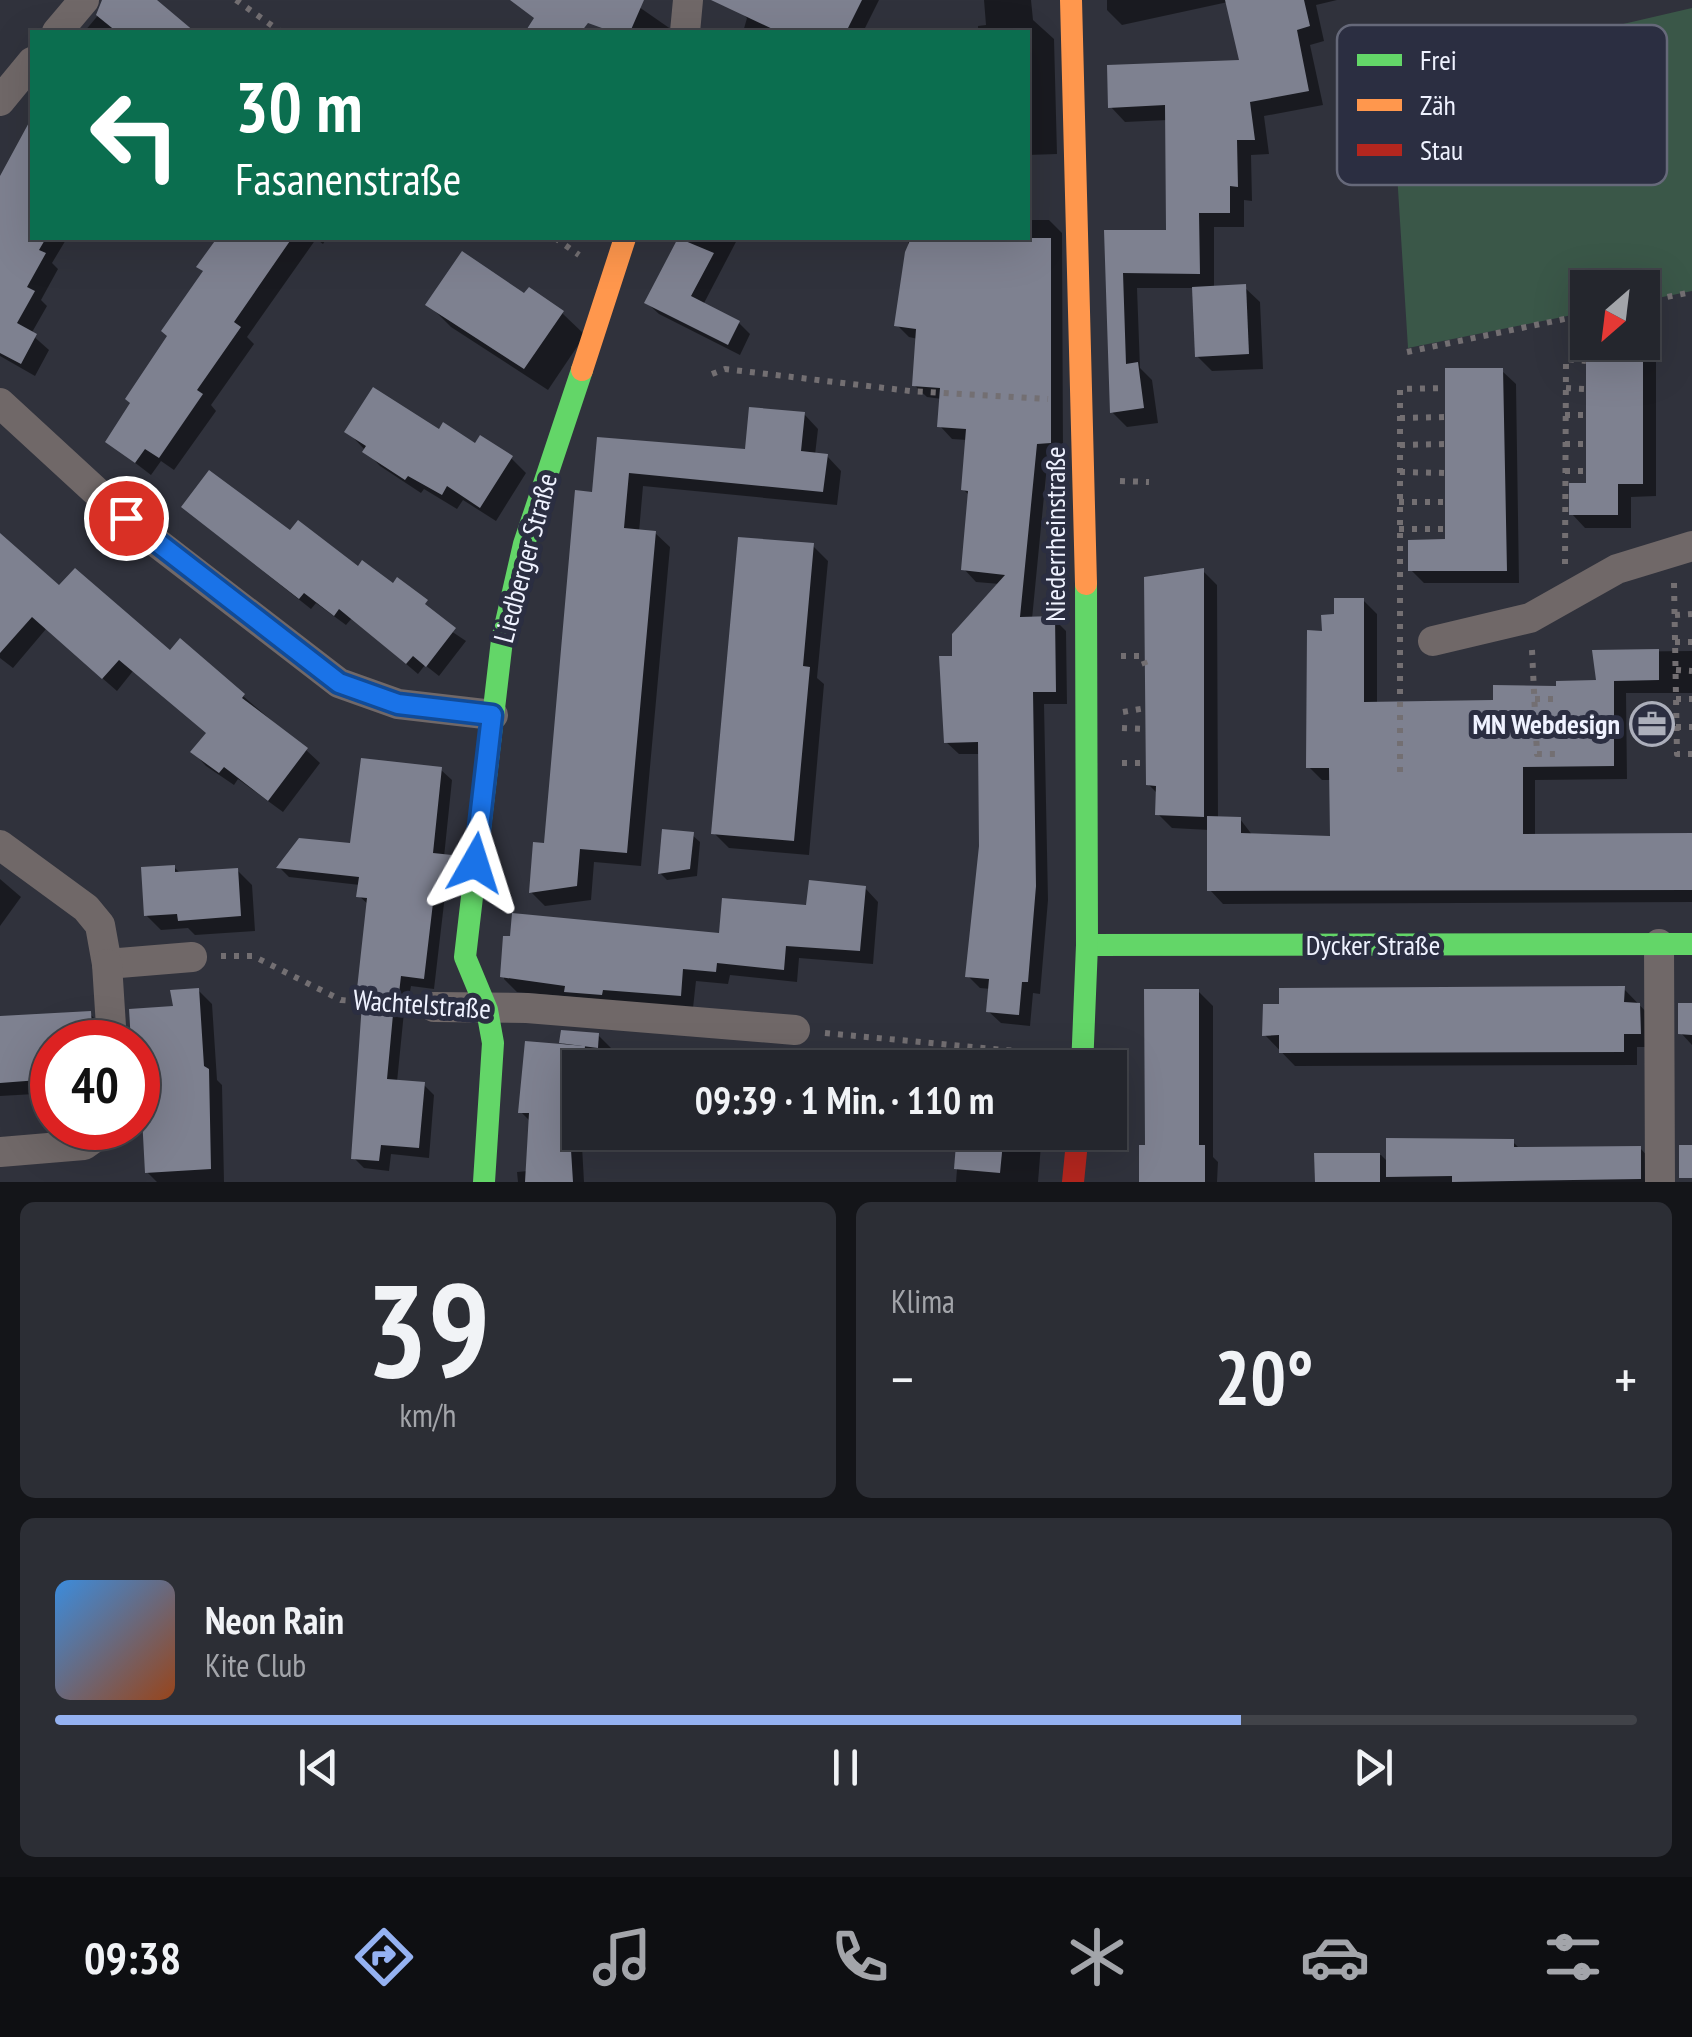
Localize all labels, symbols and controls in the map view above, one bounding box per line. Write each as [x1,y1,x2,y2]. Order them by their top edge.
legend [1337,25,1667,185]
text: Frei [1420,41,1457,78]
text: 30 m [235,61,363,151]
icon: left [70,70,200,200]
text: Zäh [1420,86,1456,123]
text: Stau [1420,131,1463,168]
text: Fasanenstraße [235,149,461,207]
north arrow [1570,270,1660,360]
map controls [1570,270,1660,360]
street label: Niederrheinstraße [1036,446,1073,622]
street label: Liedberger Straße [484,469,565,647]
pin [84,476,169,561]
icon: arrive [99,491,154,546]
office icon: MN Webdesign [1629,701,1675,747]
place label: MN Webdesign [1472,705,1620,742]
position arrow [423,811,527,915]
street label: Dycker Straße [1306,926,1440,963]
street label: Wachtelstraße [352,980,492,1027]
speed limit sign: 40 [30,1020,160,1150]
text: 09:39 · 1 Min. · 110 m [695,1075,994,1124]
text: 39 [366,1245,490,1413]
text: Klima [891,1280,955,1322]
text: 20° [1214,1329,1314,1426]
text: − [891,1343,914,1414]
text: + [1614,1343,1637,1414]
text: km/h [400,1394,456,1436]
text: Neon Rain [205,1595,344,1644]
text: Kite Club [205,1644,306,1686]
icon: previous [291,1740,346,1795]
icon: pause [818,1740,873,1795]
icon: next [1346,1740,1401,1795]
icon: directions [349,1922,419,1992]
icon: music [587,1922,657,1992]
icon: phone [825,1922,895,1992]
icon: climate [1062,1922,1132,1992]
icon: car [1300,1922,1370,1992]
icon: filters [1538,1922,1608,1992]
text: 09:38 [84,1928,181,1986]

